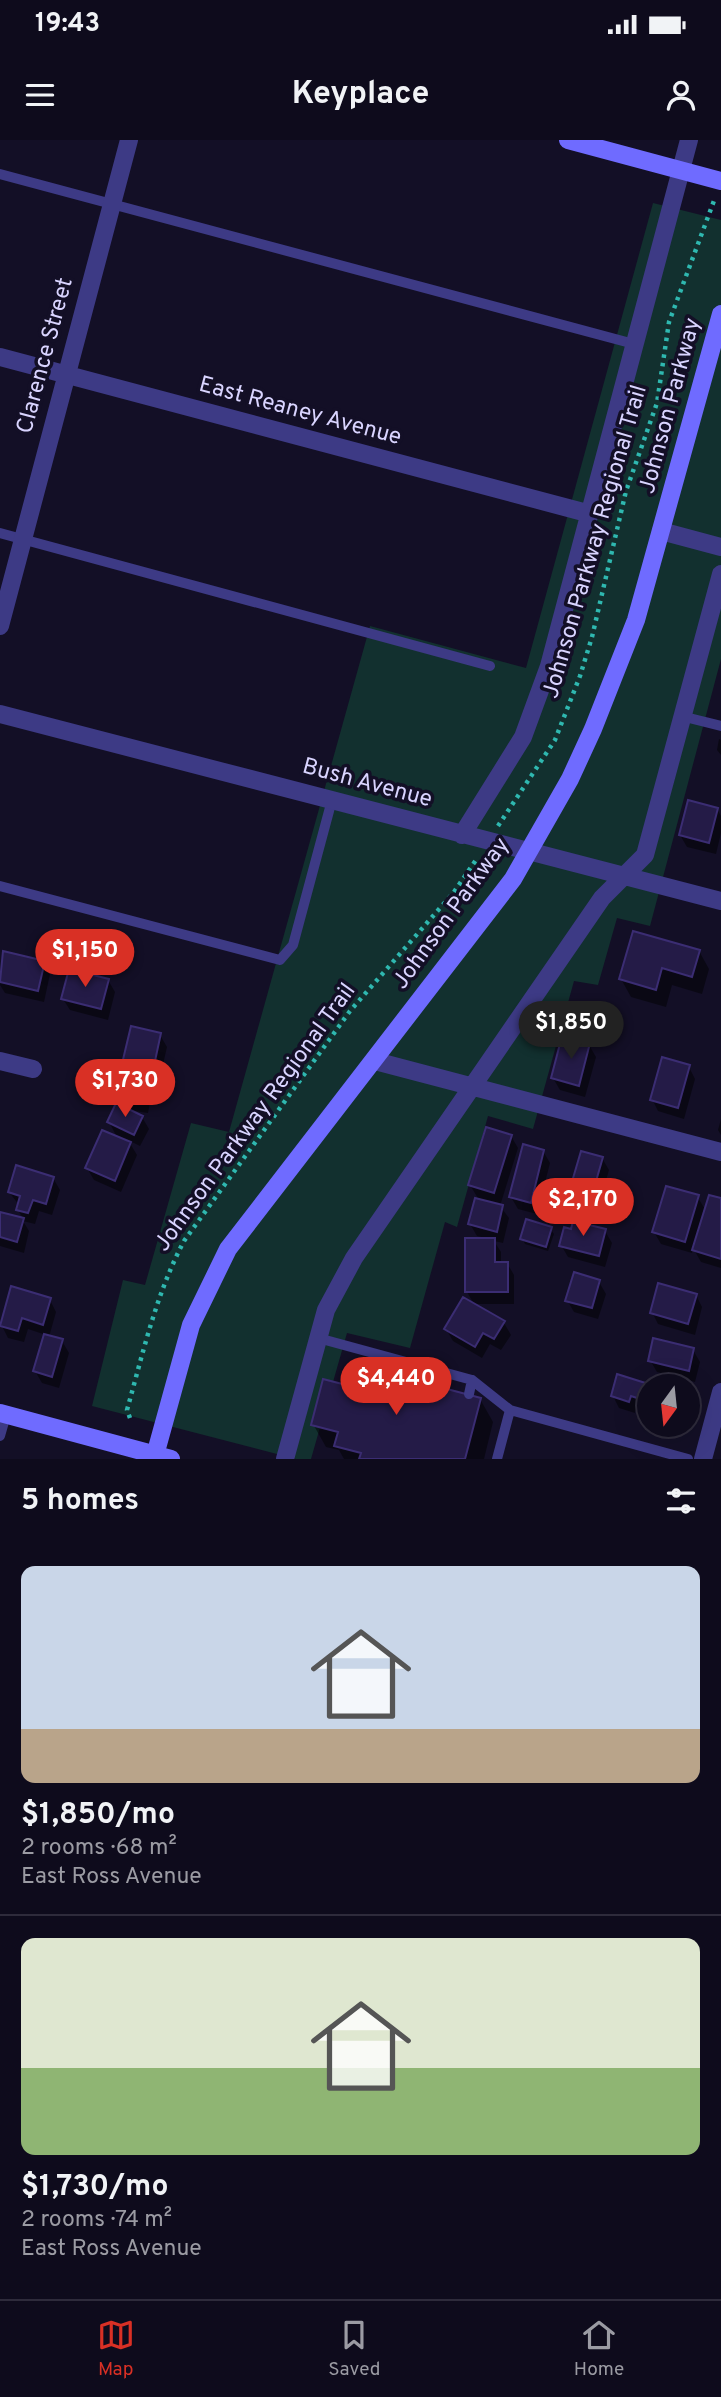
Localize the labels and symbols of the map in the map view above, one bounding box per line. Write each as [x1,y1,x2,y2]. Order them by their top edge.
street label: Clarence Street [11,275,81,437]
street label: Johnson Parkway [634,315,708,497]
street label: East Reaney Avenue [196,371,404,453]
street label: Johnson Parkway Regional Trail [537,382,655,702]
street label: Bush Avenue [299,753,435,815]
street label: Johnson Parkway [387,832,517,996]
pin: $1,150 [28,930,142,989]
street label: Johnson Parkway Regional Trail [149,978,363,1258]
pin: $1,850 [514,1002,628,1061]
pin: $1,730 [68,1060,182,1119]
pin: $2,170 [526,1178,640,1238]
pin: $4,440 [339,1358,453,1417]
north arrow [637,1374,700,1437]

